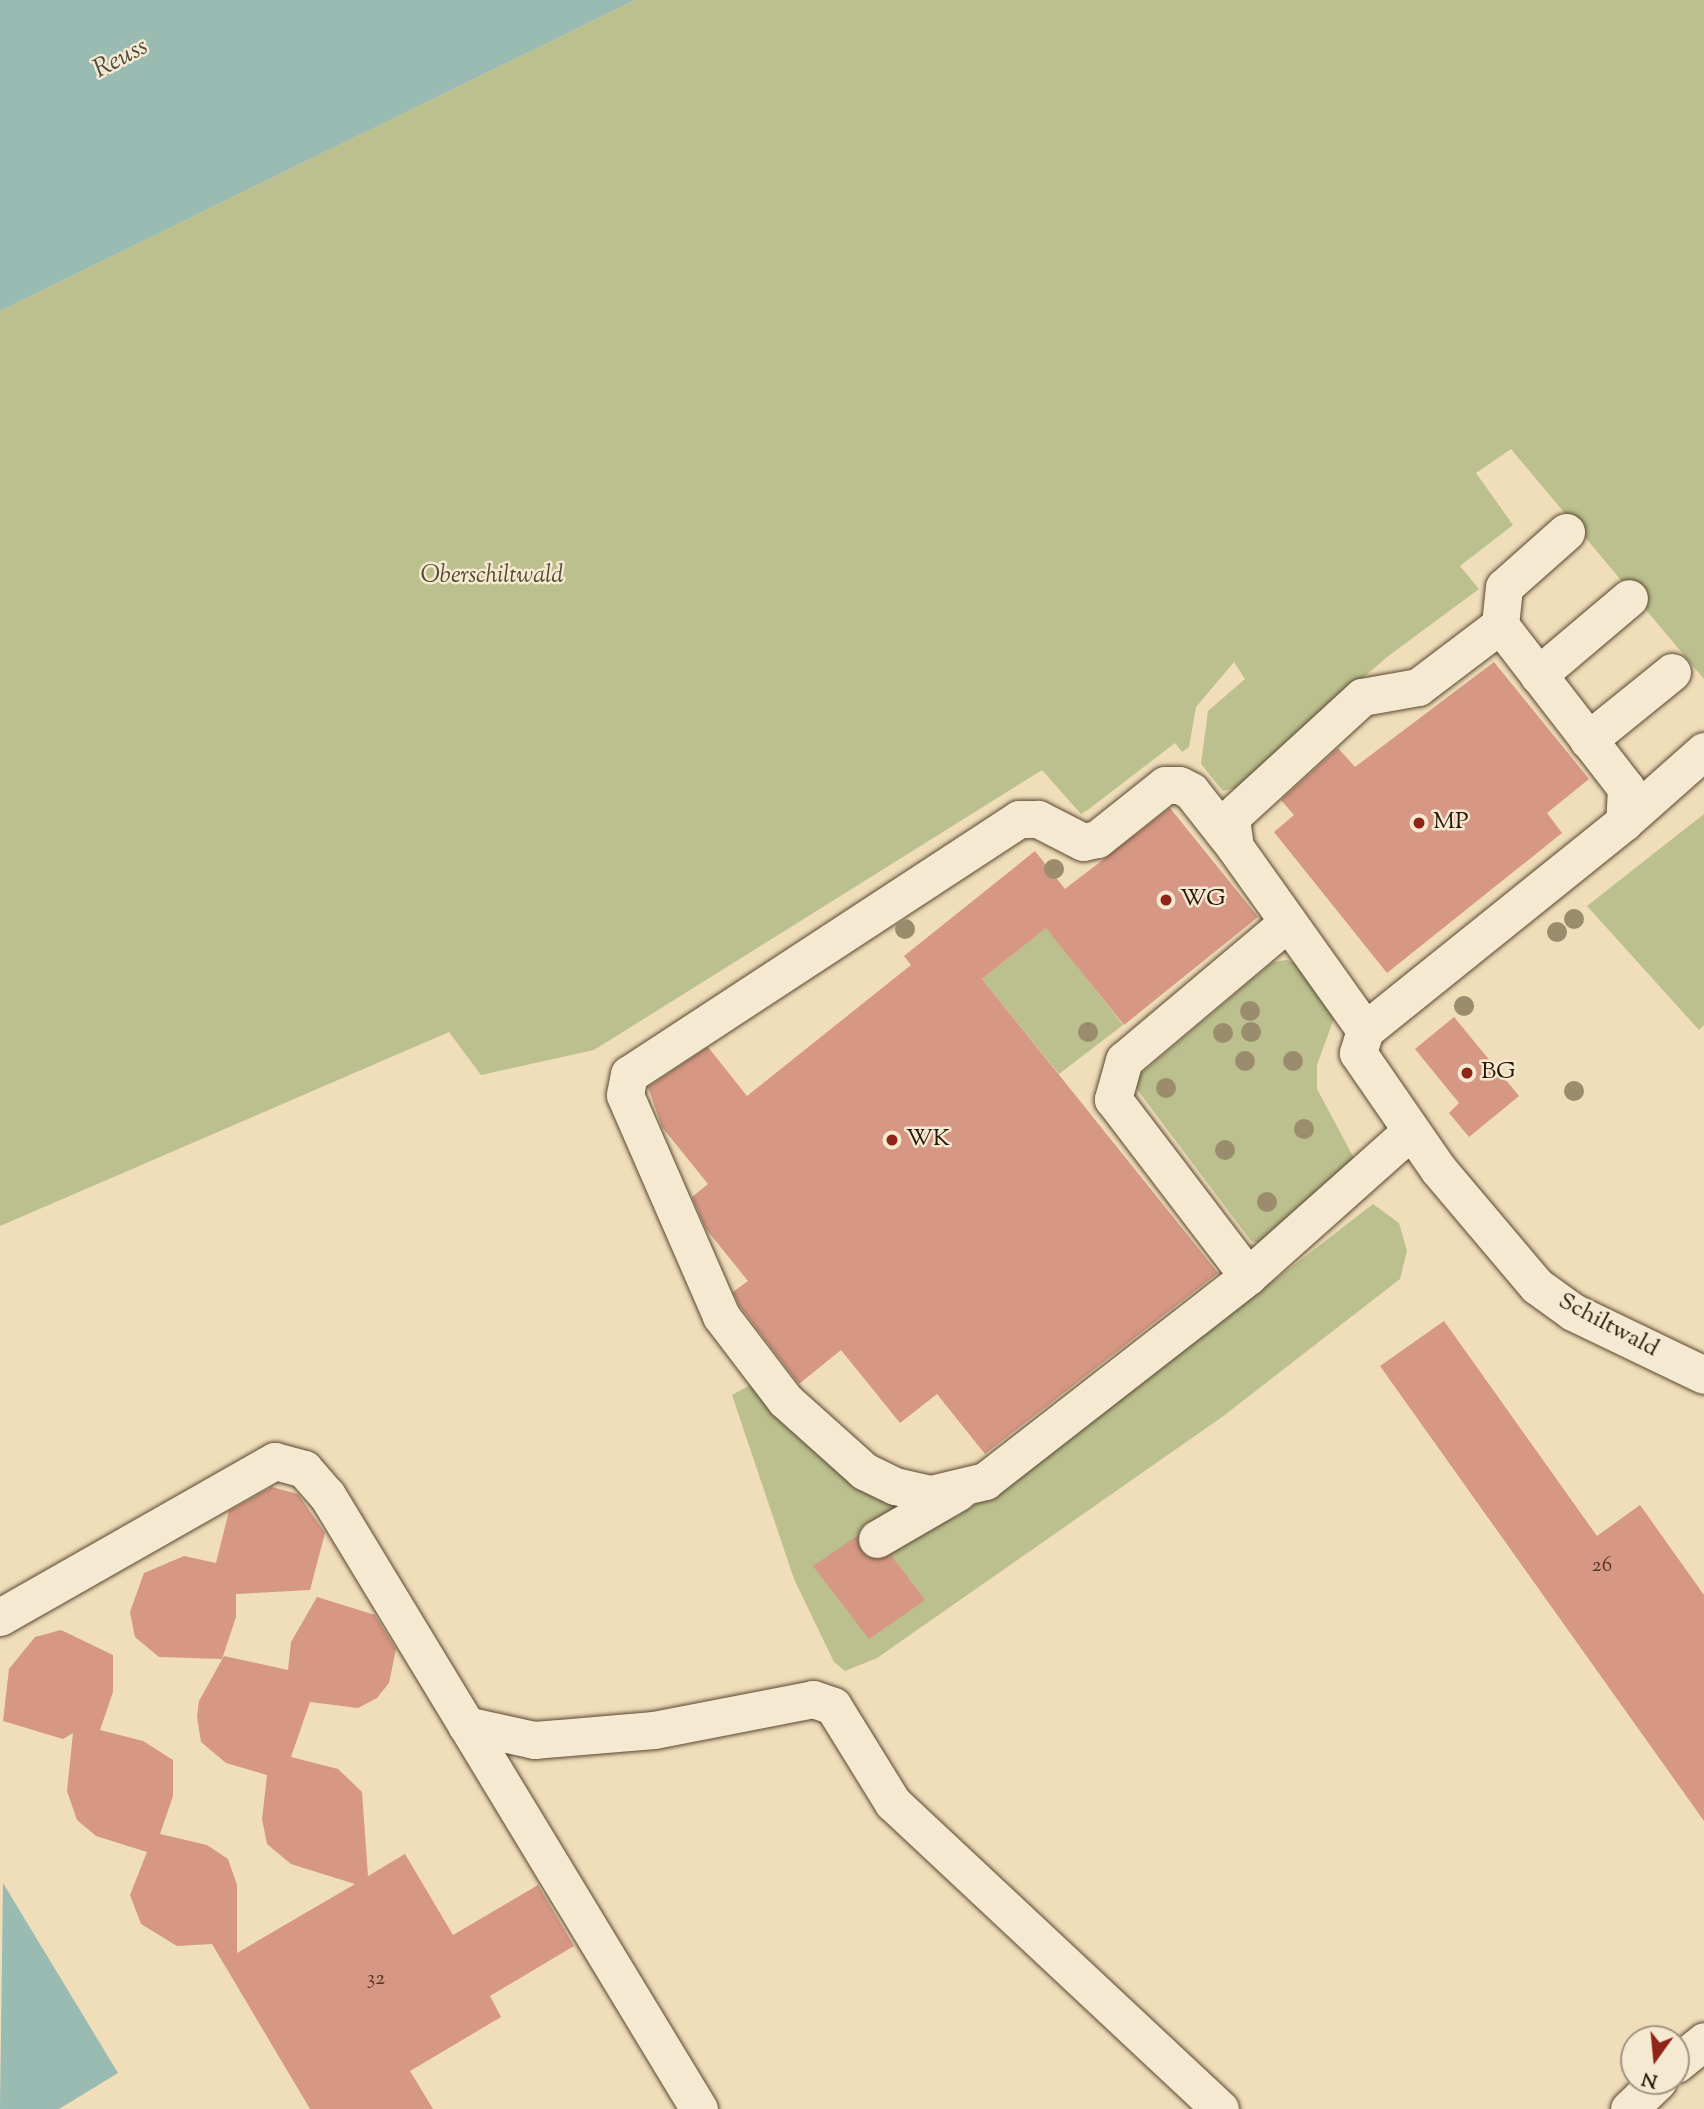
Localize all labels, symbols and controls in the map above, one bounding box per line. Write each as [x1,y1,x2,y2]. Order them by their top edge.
water label: Reuss [88,32,154,86]
park label: Oberschiltwald [421,563,563,591]
place label: MP [1433,809,1469,837]
marker: MP [1411,815,1427,831]
place label: WG [1180,886,1226,914]
marker: WG [1158,892,1174,908]
place label: BG [1481,1059,1516,1087]
marker: BG [1459,1065,1475,1081]
place label: WK [906,1126,950,1154]
marker: WK [884,1132,900,1148]
street label: Schiltwald [1553,1288,1663,1364]
house number: 26 [1592,1553,1612,1579]
house number: 32 [367,1966,385,1992]
north arrow [1620,2025,1690,2095]
text: N [1639,2064,1661,2094]

